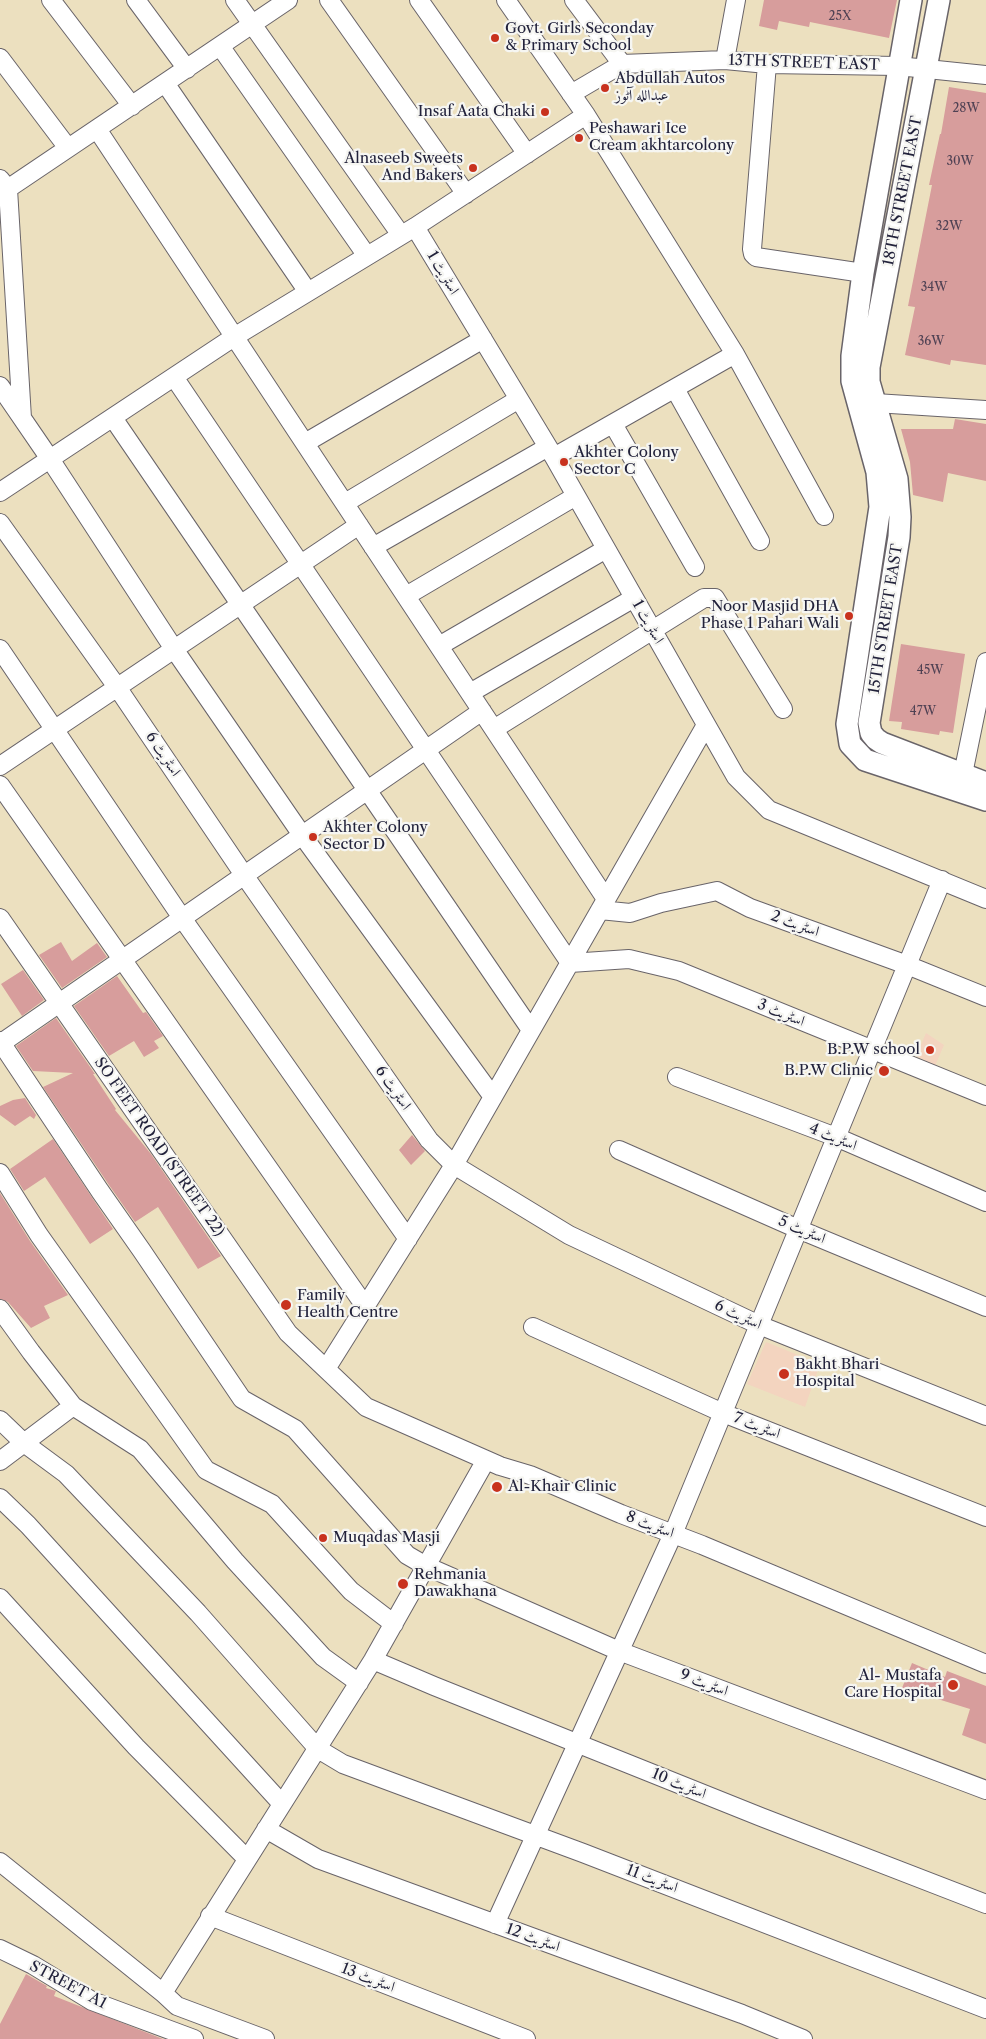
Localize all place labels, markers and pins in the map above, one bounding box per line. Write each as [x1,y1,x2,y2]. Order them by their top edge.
place label: Govt. Girls Seconday & Primary School [505,20,654,55]
marker: Govt. Girls Seconday & Primary School [489,32,501,44]
place label: Abdullah Autos عبدالله آٹوز [615,70,725,105]
marker: Abdullah Autos عبدالله آٹوز [599,82,611,94]
place label: Insaf Aata Chaki [418,103,535,121]
marker: Insaf Aata Chaki [539,106,551,118]
place label: Peshawari Ice Cream akhtarcolony [589,120,734,155]
marker: Peshawari Ice Cream akhtarcolony [573,132,585,144]
place label: Alnaseeb Sweets And Bakers [344,150,463,185]
marker: Alnaseeb Sweets And Bakers [467,162,479,174]
place label: Akhter Colony Sector C [574,444,679,479]
marker: Akhter Colony Sector C [558,456,570,468]
place label: Noor Masjid DHA Phase 1 Pahari Wali [701,598,839,633]
marker: Noor Masjid DHA Phase 1 Pahari Wali [843,610,855,622]
place label: Akhter Colony Sector D [323,819,428,854]
marker: Akhter Colony Sector D [307,831,319,843]
place label: B.P.W school [827,1041,920,1059]
marker: B.P.W school [924,1044,936,1056]
place label: B.P.W Clinic [784,1062,873,1080]
marker: B.P.W Clinic [877,1064,891,1078]
place label: Family Health Centre [297,1287,398,1322]
marker: Family Health Centre [279,1298,293,1312]
place label: Bakht Bhari Hospital [795,1356,879,1391]
marker: Bakht Bhari Hospital [777,1367,791,1381]
place label: Al-Khair Clinic [508,1478,617,1496]
marker: Al-Khair Clinic [490,1480,504,1494]
place label: Muqadas Masji [333,1529,440,1547]
marker: Muqadas Masji [317,1532,329,1544]
place label: Rehmania Dawakhana [414,1566,497,1601]
marker: Rehmania Dawakhana [396,1577,410,1591]
place label: Al- Mustafa Care Hospital [844,1667,942,1702]
marker: Al- Mustafa Care Hospital [946,1678,960,1692]

